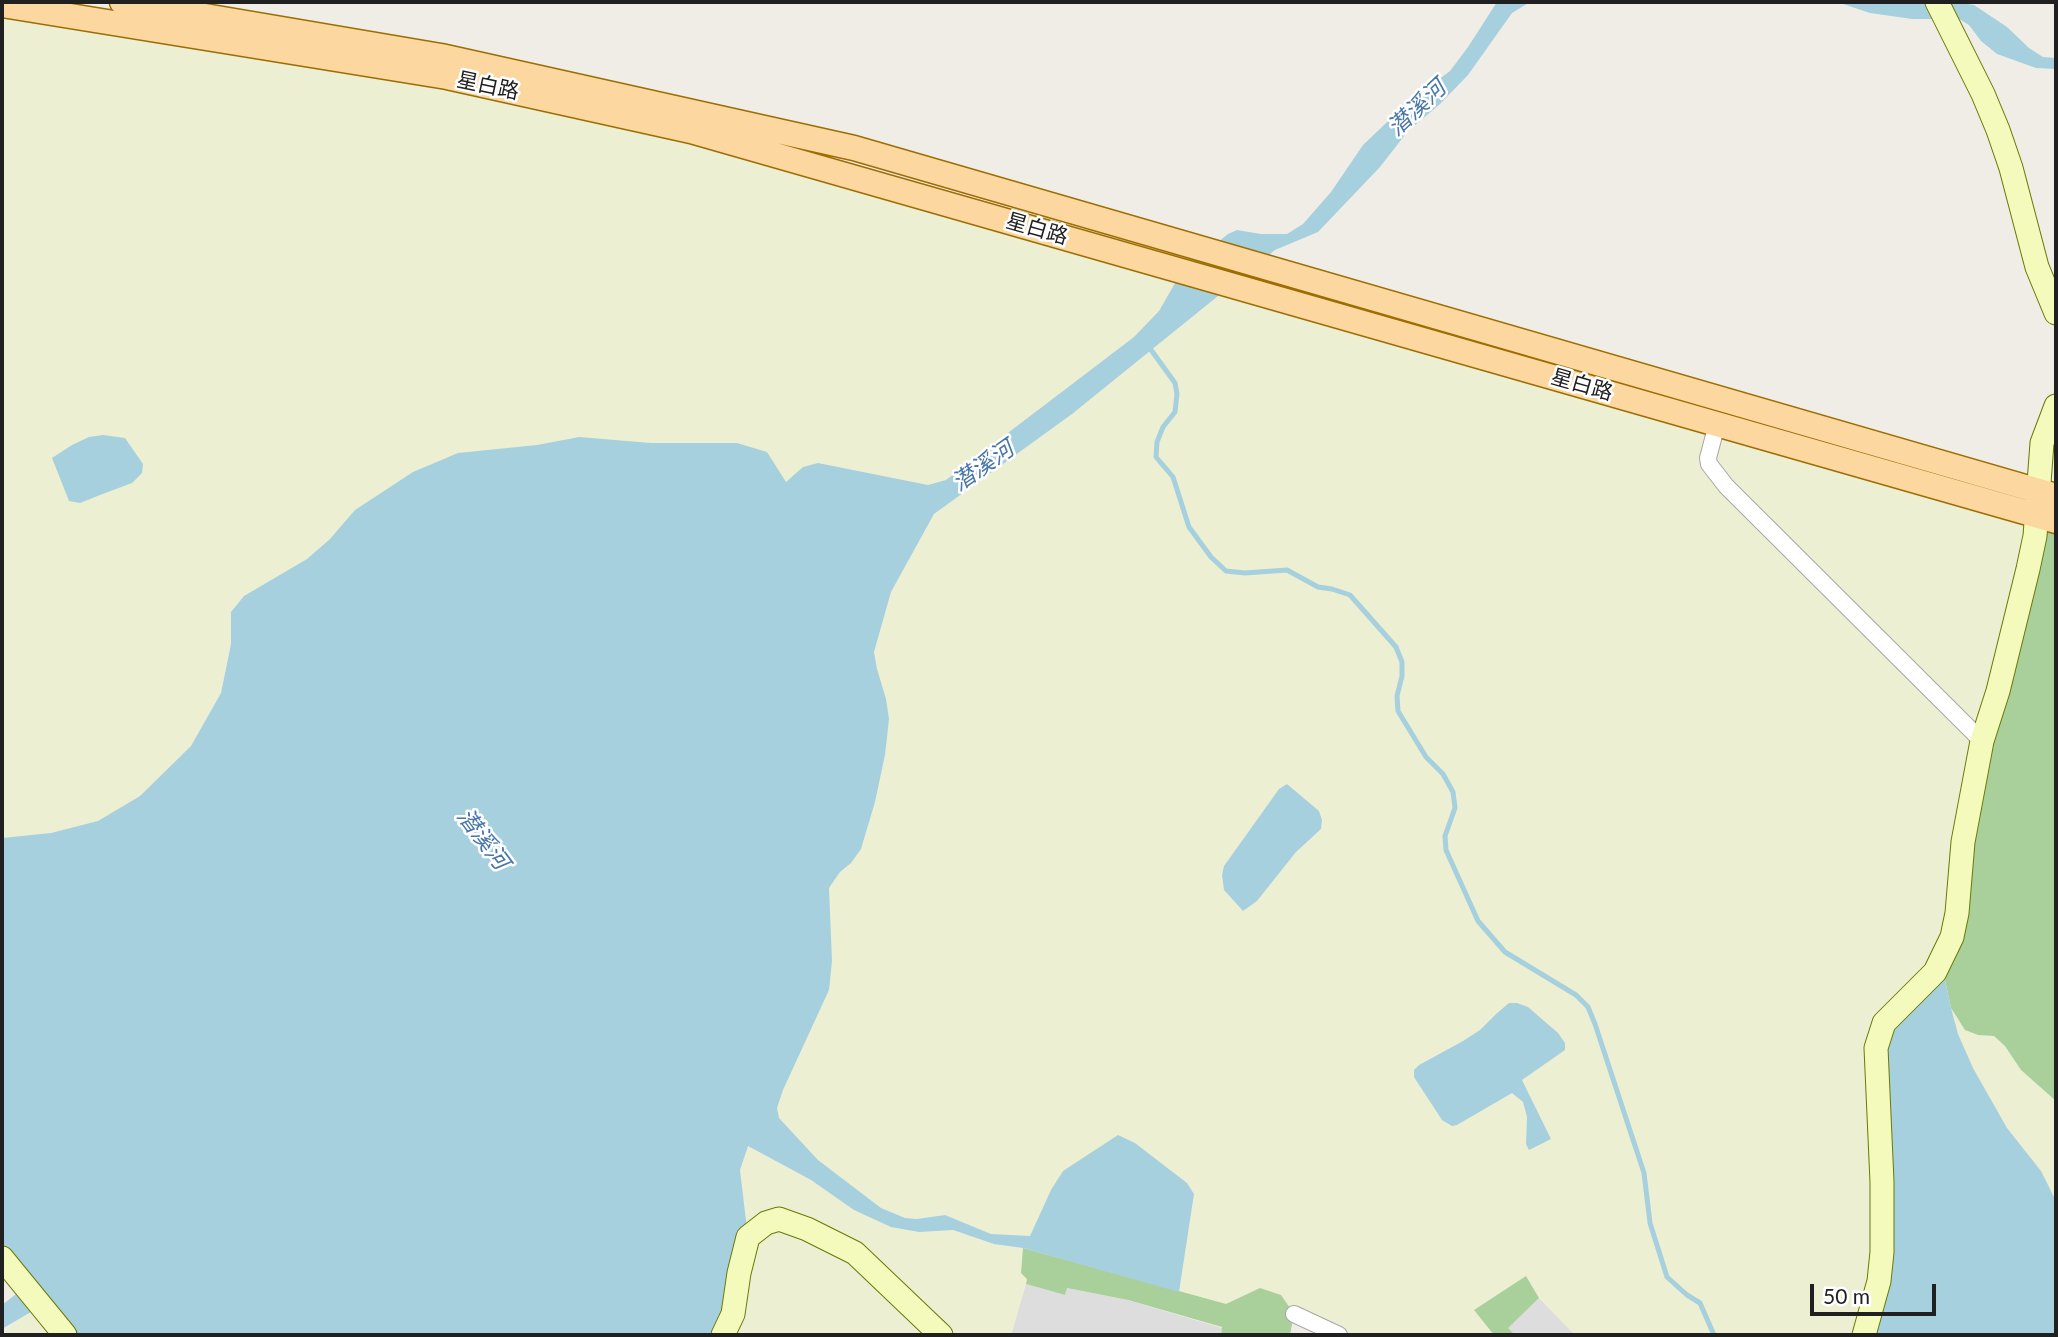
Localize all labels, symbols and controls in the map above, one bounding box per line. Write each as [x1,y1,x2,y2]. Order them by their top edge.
street label: 星白路 [455,67,521,105]
water label: 潜溪河 [1382,74,1452,142]
street label: 星白路 [1003,208,1071,250]
street label: 星白路 [1548,364,1616,406]
water label: 潜溪河 [947,435,1019,497]
water label: 潜溪河 [451,803,515,875]
scale bar [1813,1270,1939,1314]
text: 50 m [1823,1283,1870,1308]

